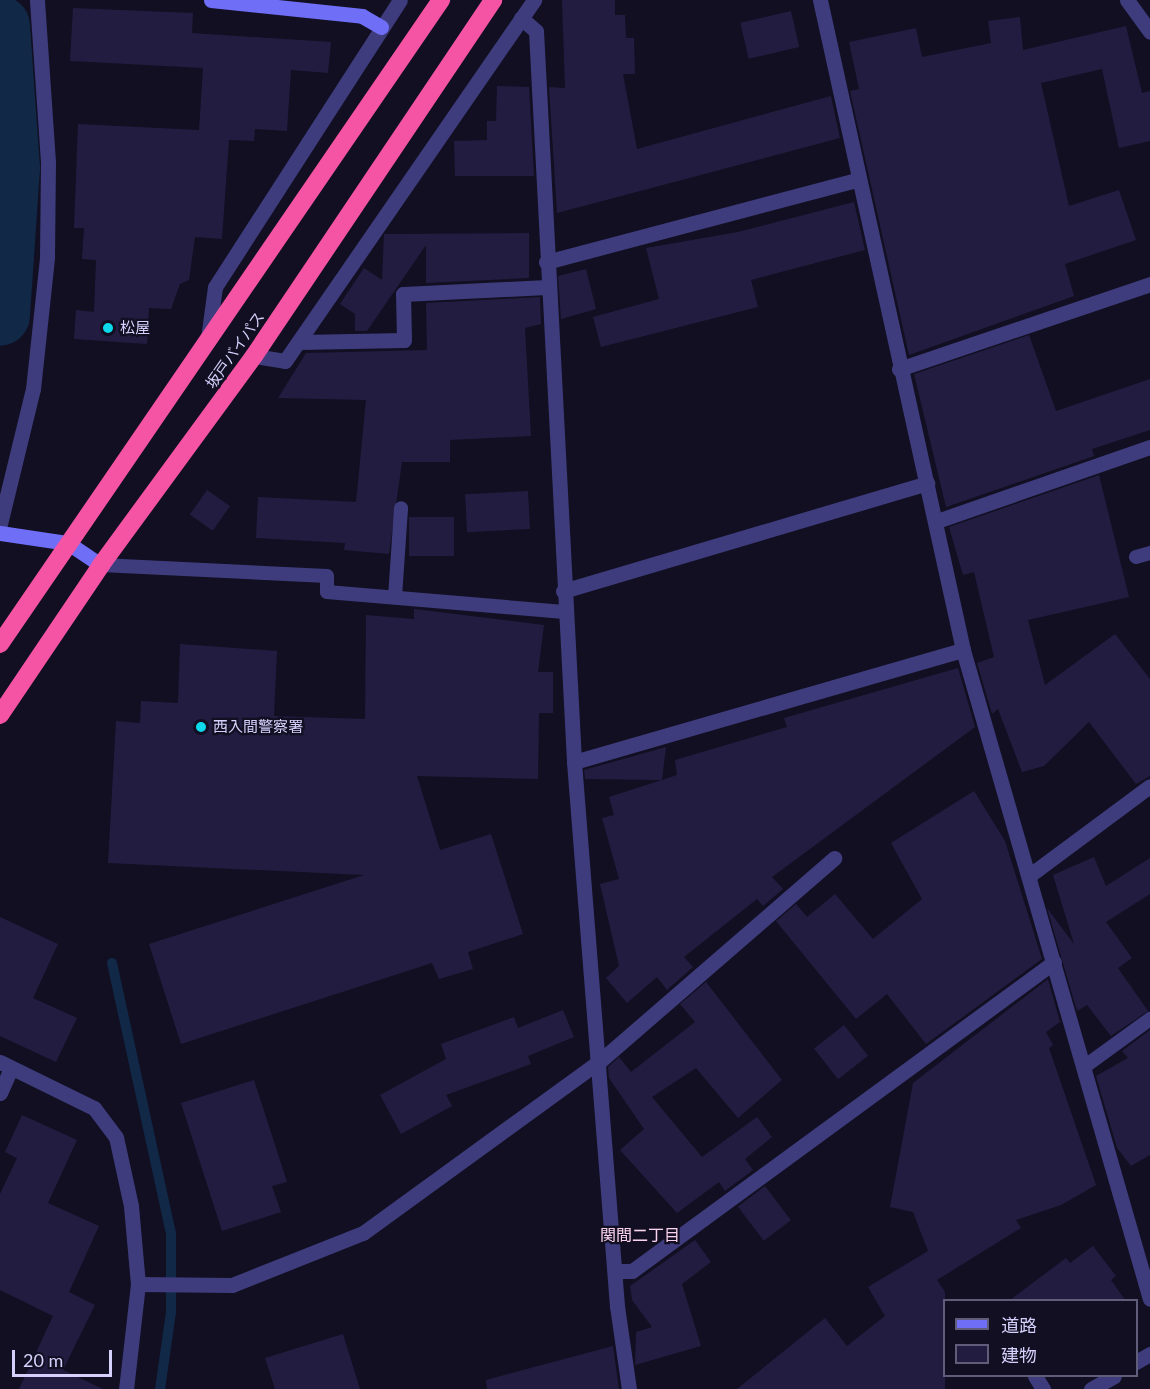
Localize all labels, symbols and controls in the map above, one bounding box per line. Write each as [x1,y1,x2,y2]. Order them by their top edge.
street label: 坂戸バイパス [202,308,268,392]
place label: 松屋 [120,319,150,337]
marker: 松屋 [101,321,115,335]
place label: 西入間警察署 [213,718,303,736]
marker: 西入間警察署 [194,720,208,734]
district label: 関間二丁目 [600,1225,680,1245]
legend [943,1299,1138,1377]
text: 道路 [1001,1314,1037,1336]
scale bar [15,1338,116,1376]
text: 建物 [1001,1344,1037,1366]
text: 20 m [23,1349,63,1371]

